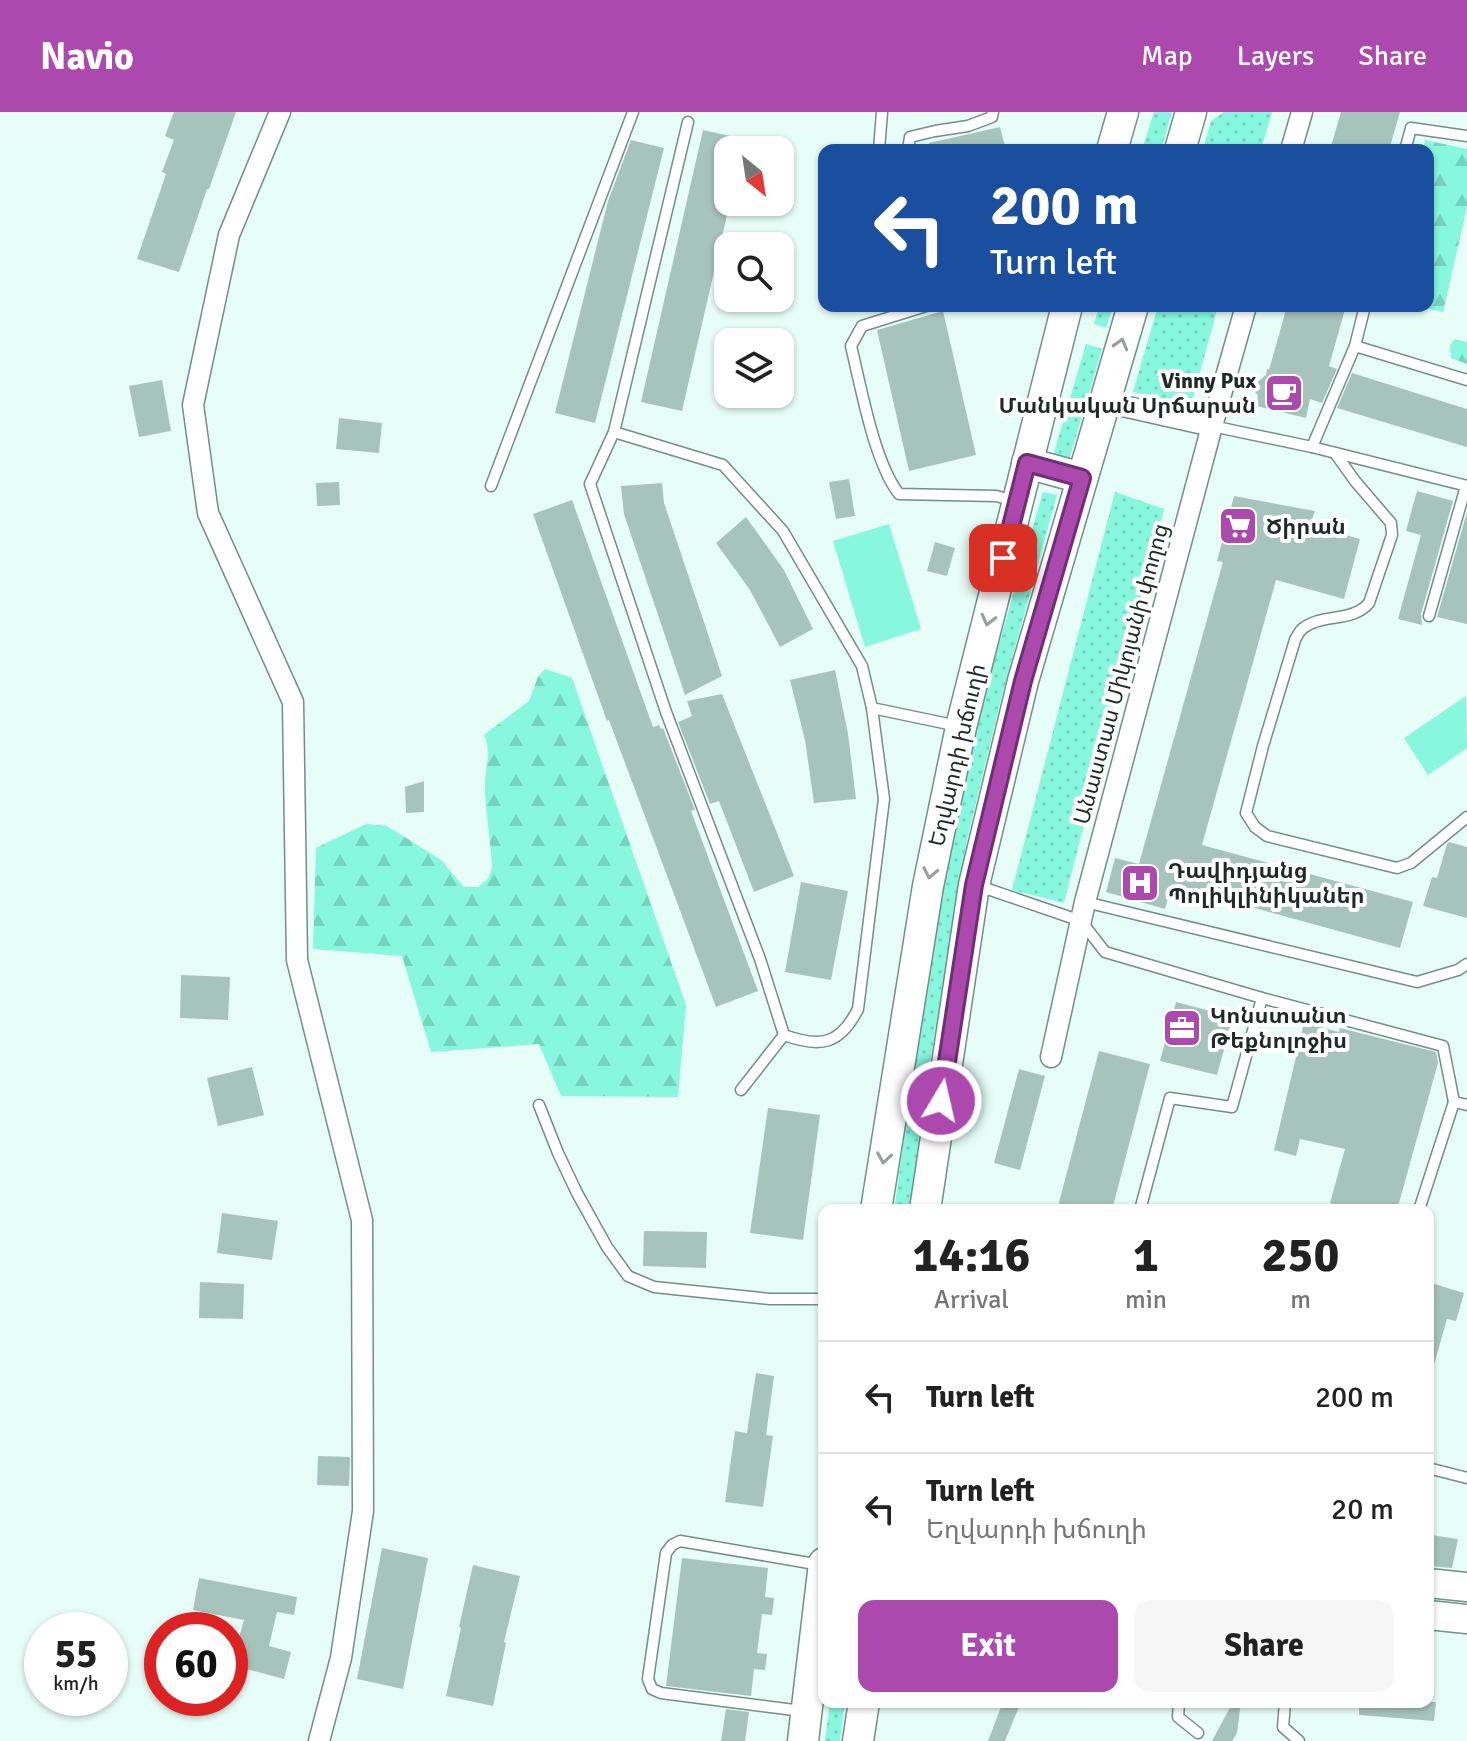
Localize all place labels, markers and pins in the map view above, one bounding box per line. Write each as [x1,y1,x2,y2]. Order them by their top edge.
place label: Vinny Pux Մանկական Սրճարան [998,367,1256,419]
cafe icon: Vinny Pux Մանկական Սրճարան [1263,372,1305,414]
supermarket icon: Ծիրան [1217,505,1259,547]
place label: Ծիրան [1266,513,1346,540]
pin [969,524,1037,592]
place label: Դավիդյանց Պոլիկլինիկաներ [1168,857,1365,909]
hospital icon: Դավիդյանց Պոլիկլինիկաներ [1119,862,1161,904]
place label: Կոնստանտ Թեքնոլոջիս [1210,1002,1347,1054]
office icon: Կոնստանտ Թեքնոլոջիս [1161,1007,1203,1049]

